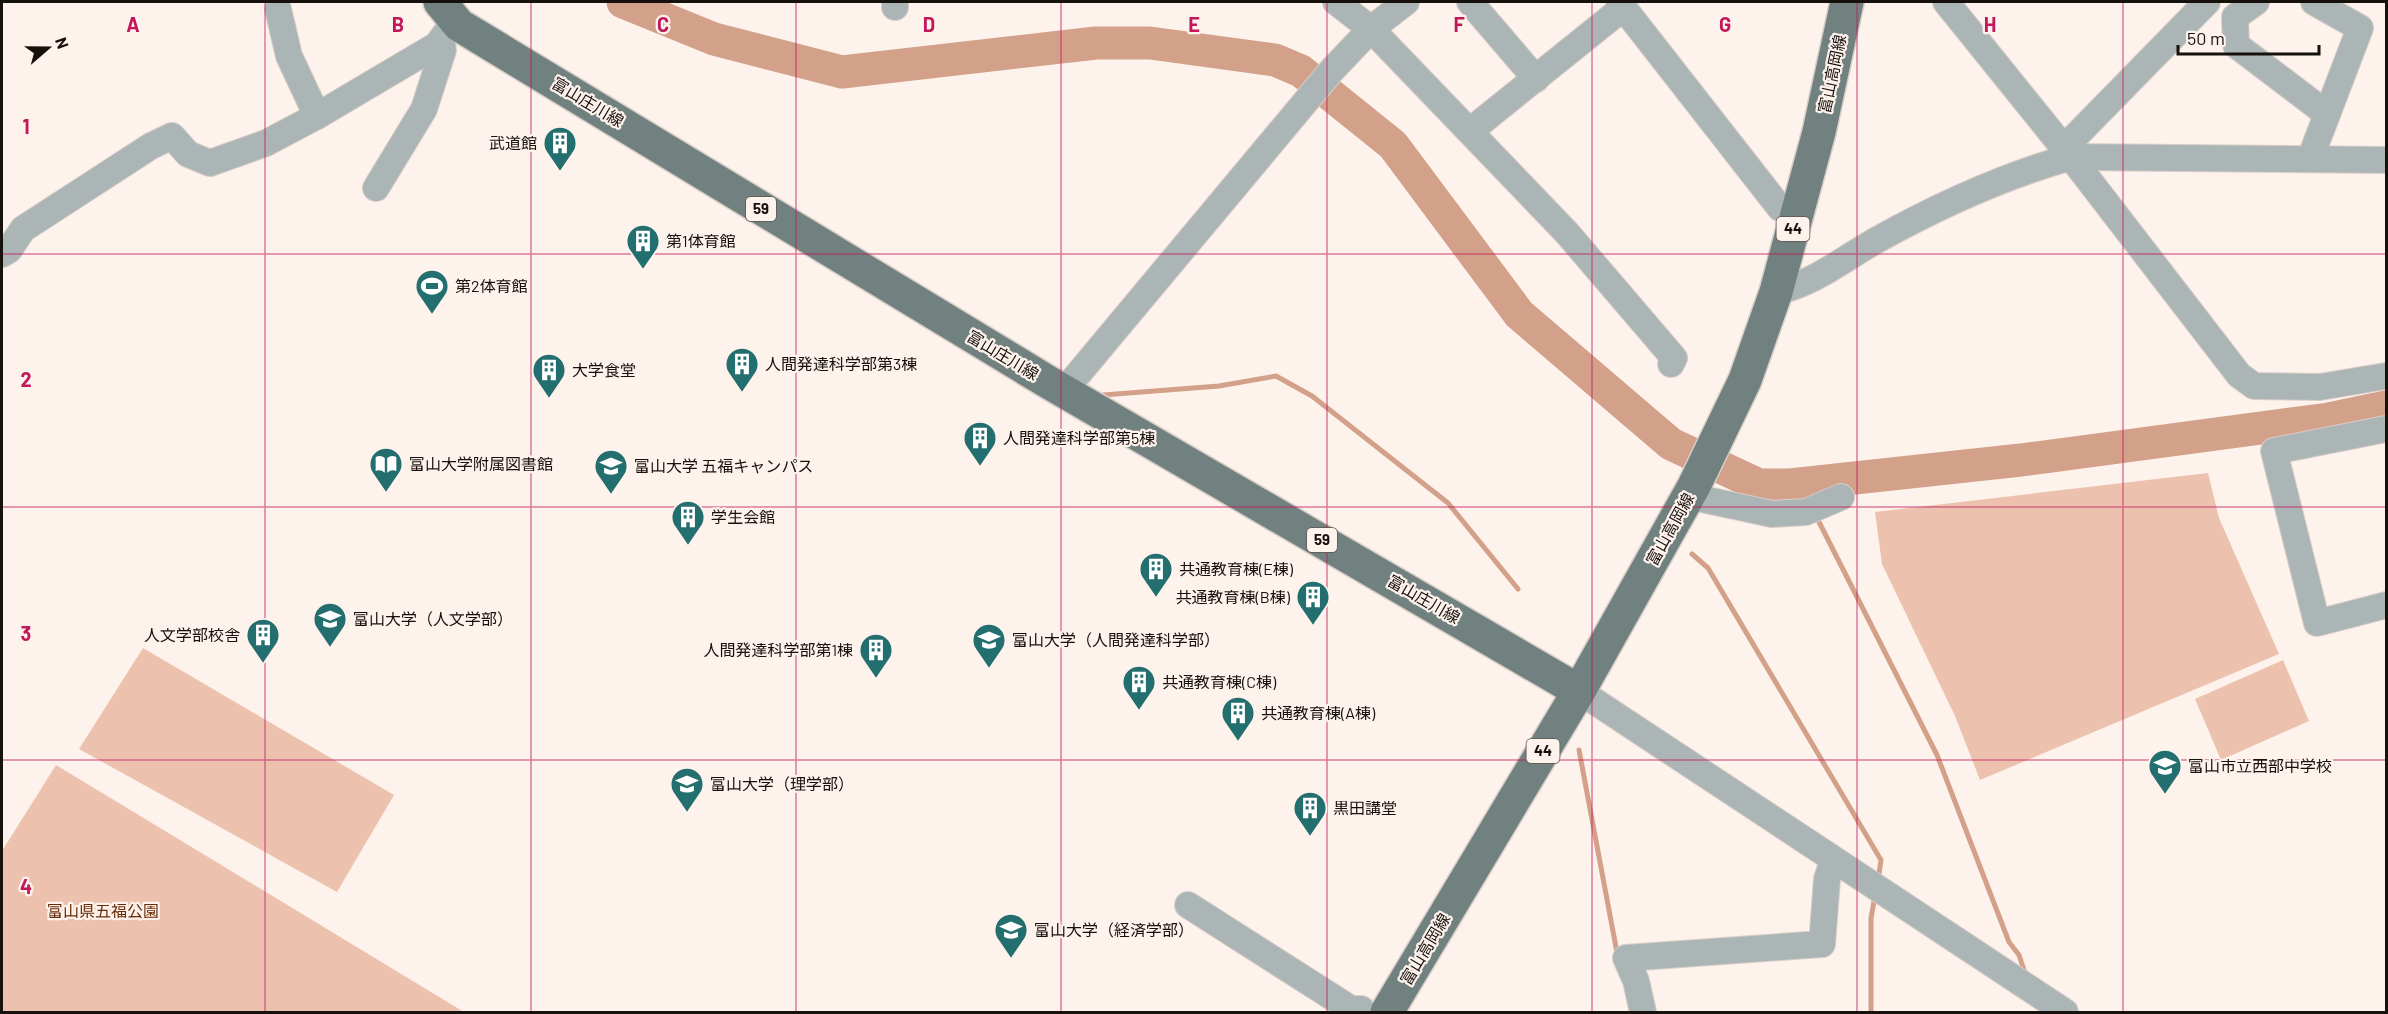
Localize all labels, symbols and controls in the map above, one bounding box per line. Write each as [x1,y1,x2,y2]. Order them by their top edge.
text: A [126,12,140,36]
text: B [392,12,404,36]
text: C [657,12,669,36]
text: D [923,12,935,36]
text: E [1188,12,1200,36]
text: F [1453,12,1465,36]
text: G [1719,12,1731,36]
text: H [1984,12,1996,36]
north arrow [18,18,78,78]
scale bar [2178,18,2319,56]
text: 50 m [2187,27,2225,49]
street label: 富山高岡線 [1814,33,1849,115]
text: N [52,34,73,51]
street label: 富山庄川線 [549,73,627,130]
text: 1 [22,114,30,138]
building icon: 武道館 [542,125,578,172]
place label: 武道館 [489,133,537,152]
road number: 59 [746,197,776,221]
road number: 44 [1776,217,1810,241]
building icon: 第1体育館 [625,223,661,270]
place label: 第1体育館 [666,231,736,250]
sports icon: 第2体育館 [414,268,450,315]
place label: 第2体育館 [455,276,528,295]
street label: 富山庄川線 [964,326,1042,383]
building icon: 人間発達科学部第3棟 [724,346,760,393]
building icon: 大学食堂 [531,352,567,399]
place label: 人間発達科学部第3棟 [765,354,917,373]
place label: 大学食堂 [572,360,636,379]
text: 2 [20,367,32,391]
building icon: 人間発達科学部第5棟 [962,420,998,467]
place label: 人間発達科学部第5棟 [1003,428,1155,447]
library icon: 富山大学附属図書館 [368,446,404,493]
school or university icon: 富山大学 五福キャンパス [593,448,629,495]
place label: 富山大学附属図書館 [409,454,553,473]
place label: 富山大学 五福キャンパス [634,456,813,475]
street label: 富山高岡線 [1642,489,1697,568]
building icon: 学生会館 [670,499,706,546]
place label: 学生会館 [711,507,775,526]
road number: 59 [1307,528,1337,552]
building icon: 共通教育棟(E棟) [1138,551,1174,598]
place label: 共通教育棟(E棟) [1179,559,1294,578]
street label: 富山庄川線 [1385,570,1464,627]
building icon: 共通教育棟(B棟) [1295,579,1331,626]
place label: 共通教育棟(B棟) [1176,587,1291,606]
school or university icon: 富山大学（人文学部） [312,601,348,648]
place label: 富山大学（人文学部） [353,609,513,628]
building icon: 人文学部校舎 [245,617,281,664]
text: 3 [21,621,31,645]
school or university icon: 富山大学（人間発達科学部） [971,622,1007,669]
place label: 人文学部校舎 [144,625,240,644]
place label: 富山大学（人間発達科学部） [1012,630,1220,649]
building icon: 人間発達科学部第1棟 [858,632,894,679]
place label: 人間発達科学部第1棟 [703,640,853,659]
building icon: 共通教育棟(C棟) [1121,664,1157,711]
place label: 共通教育棟(C棟) [1162,672,1277,691]
building icon: 共通教育棟(A棟) [1220,695,1256,742]
place label: 共通教育棟(A棟) [1261,703,1376,722]
road number: 44 [1526,739,1560,763]
school or university icon: 富山市立西部中学校 [2147,748,2183,795]
place label: 富山市立西部中学校 [2188,756,2332,775]
school or university icon: 富山大学（理学部） [669,766,705,813]
place label: 富山大学（理学部） [710,774,854,793]
building icon: 黒田講堂 [1292,790,1328,837]
place label: 黒田講堂 [1333,798,1397,817]
text: 4 [20,874,32,898]
park label: 富山県五福公園 [47,901,159,920]
street label: 富山高岡線 [1396,910,1453,988]
school or university icon: 富山大学（経済学部） [993,912,1029,959]
place label: 富山大学（経済学部） [1034,920,1194,939]

